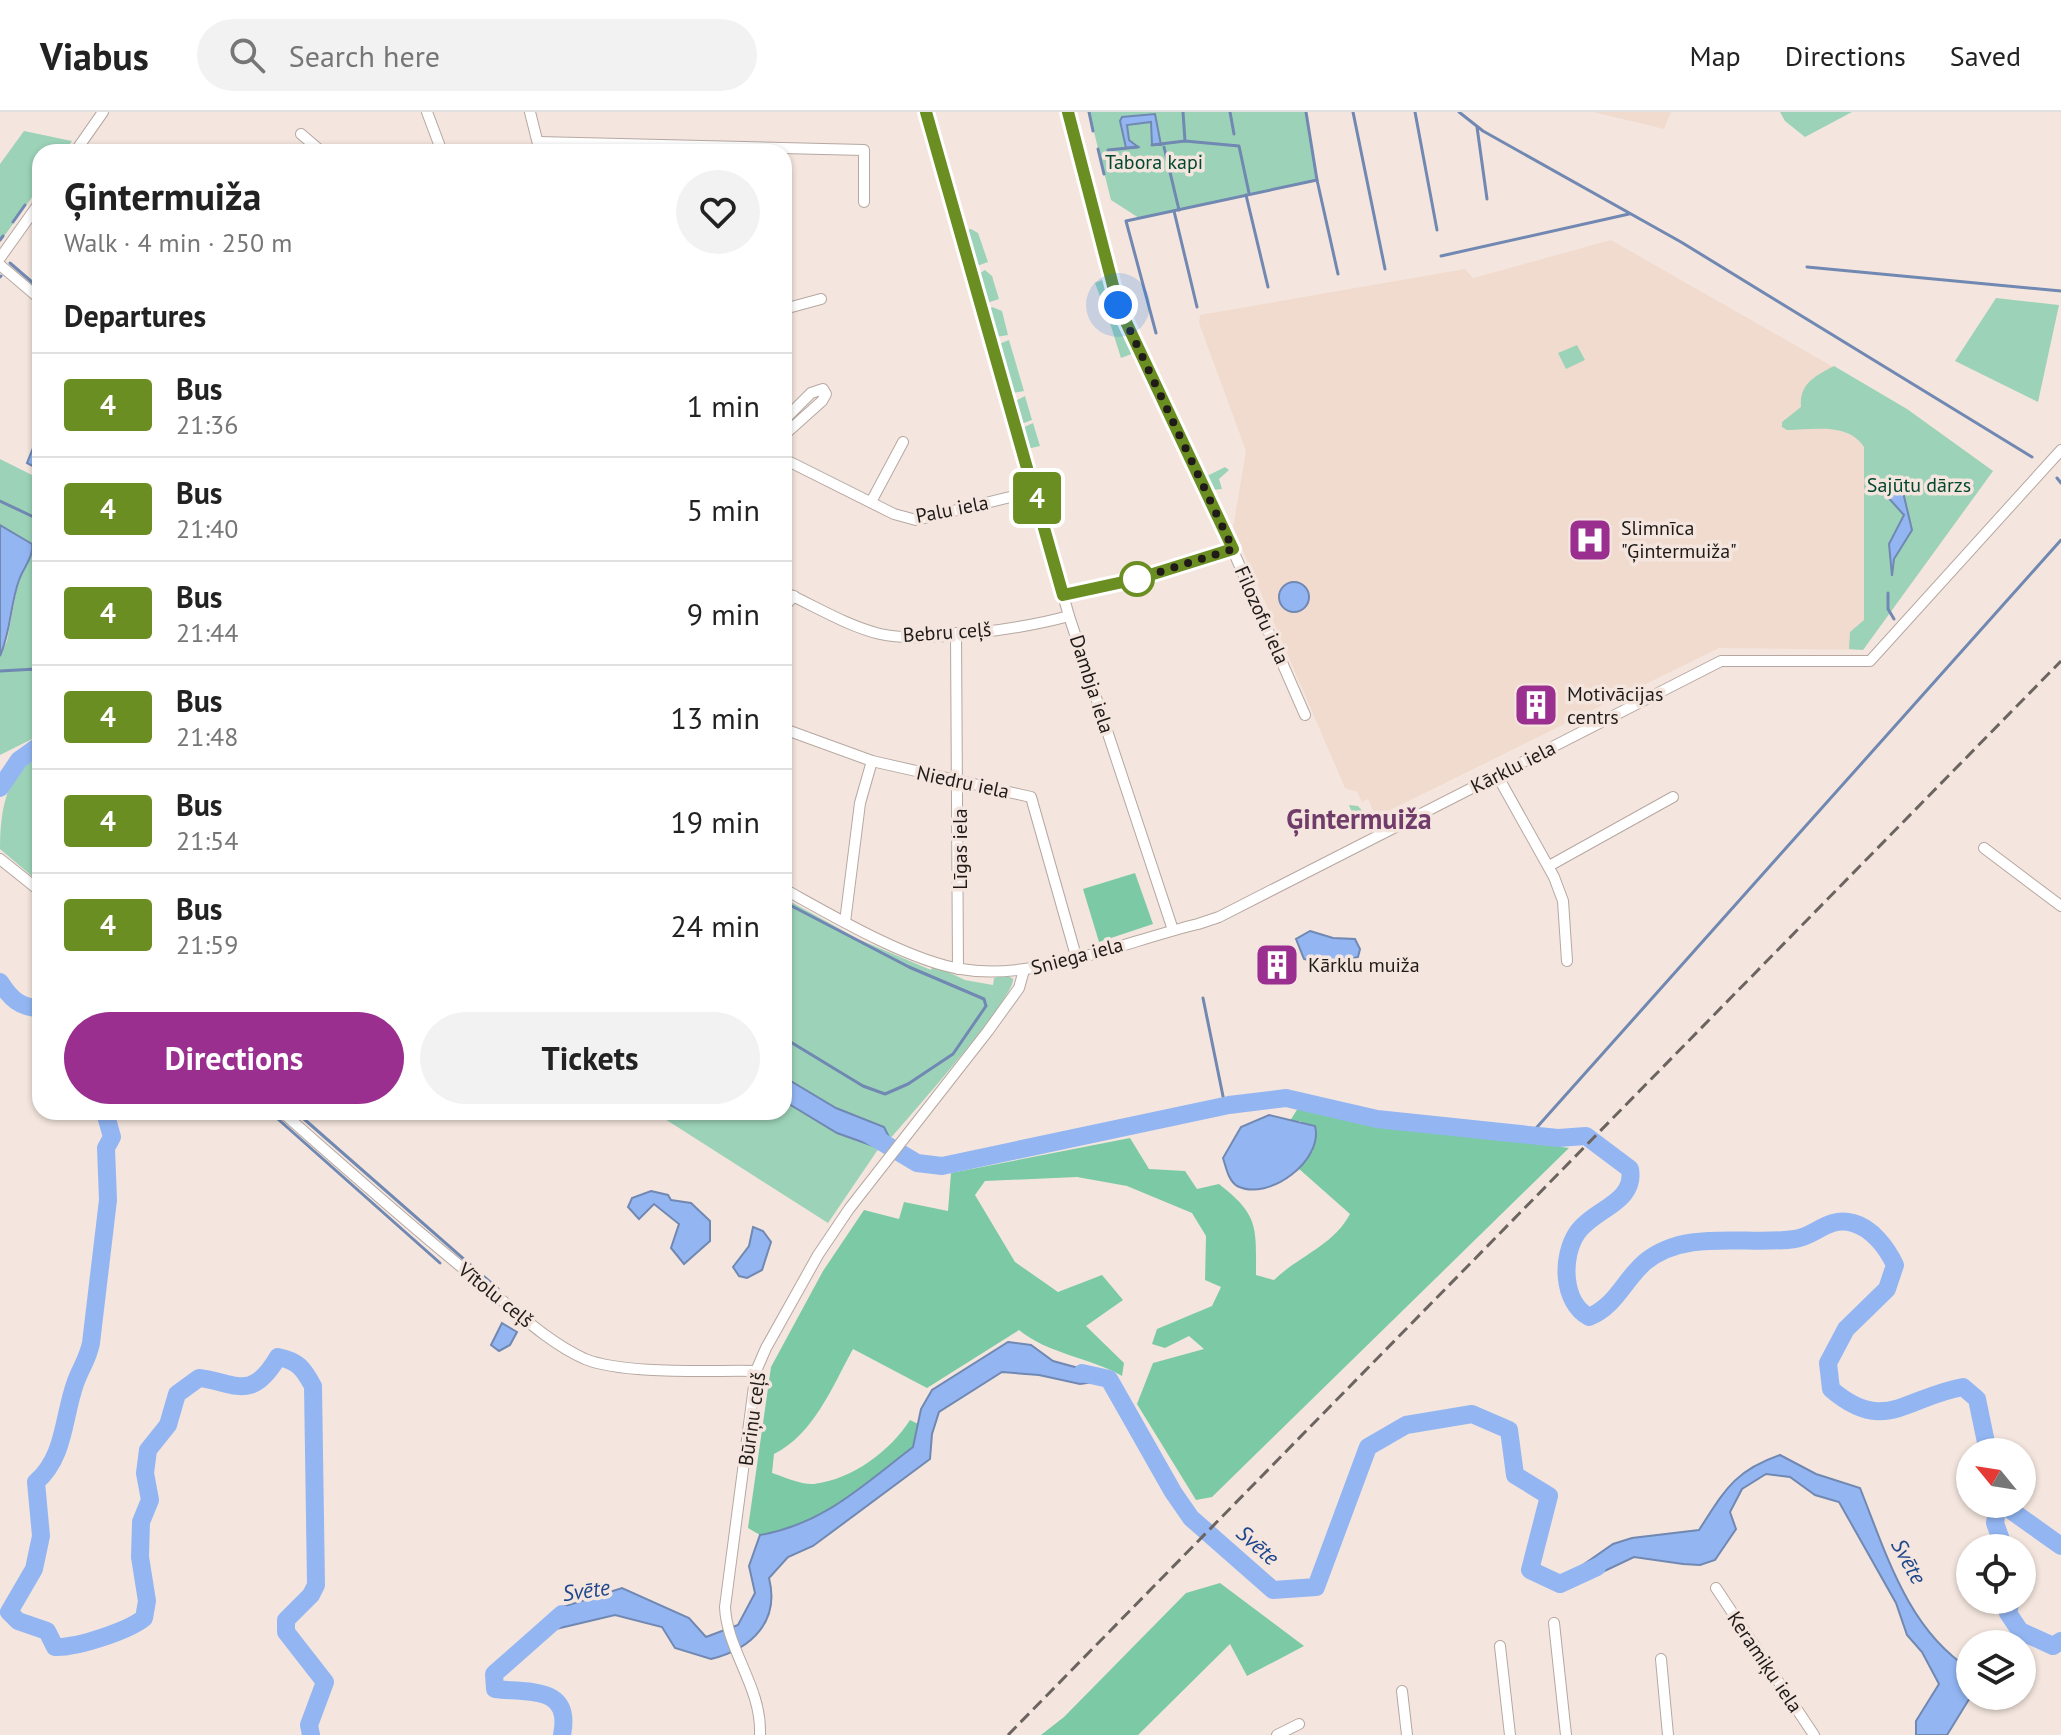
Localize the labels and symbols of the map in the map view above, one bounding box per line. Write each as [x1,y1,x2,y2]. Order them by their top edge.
park label: Tabora kapi [1105,149,1203,175]
your location [1098,285,1138,325]
line badge: 4 [1011,472,1063,524]
park label: Sajūtu dārzs [1867,472,1971,498]
street label: Palu iela [913,489,991,529]
place label: Slimnīca "Ģintermuiža" [1621,515,1737,564]
hospital icon: Slimnīca "Ģintermuiža" [1566,516,1614,564]
unlabelled marker [1120,562,1154,596]
street label: Filozofu iela [1229,562,1295,668]
street label: Bebru ceļš [902,616,992,648]
street label: Dambja iela [1064,632,1120,736]
building icon: Motivācijas centrs [1512,681,1560,729]
place label: Motivācijas centrs [1567,681,1663,730]
street label: Kārklu iela [1466,735,1560,799]
street label: Niedru iela [914,760,1012,804]
district label: Ģintermuiža [1286,800,1432,837]
street label: Līgas iela [947,808,973,890]
street label: Sniega iela [1028,931,1126,981]
building icon: Kārklu muiža [1253,941,1301,989]
place label: Kārklu muiža [1308,952,1420,978]
street label: Vītolu ceļš [452,1256,539,1333]
street label: Būriņu ceļš [733,1370,771,1468]
north arrow [1956,1438,2036,1518]
water label: Svēte [1231,1519,1286,1572]
water label: Svēte [1885,1533,1933,1589]
water label: Svēte [560,1573,612,1607]
street label: Keramiķu iela [1722,1606,1808,1718]

